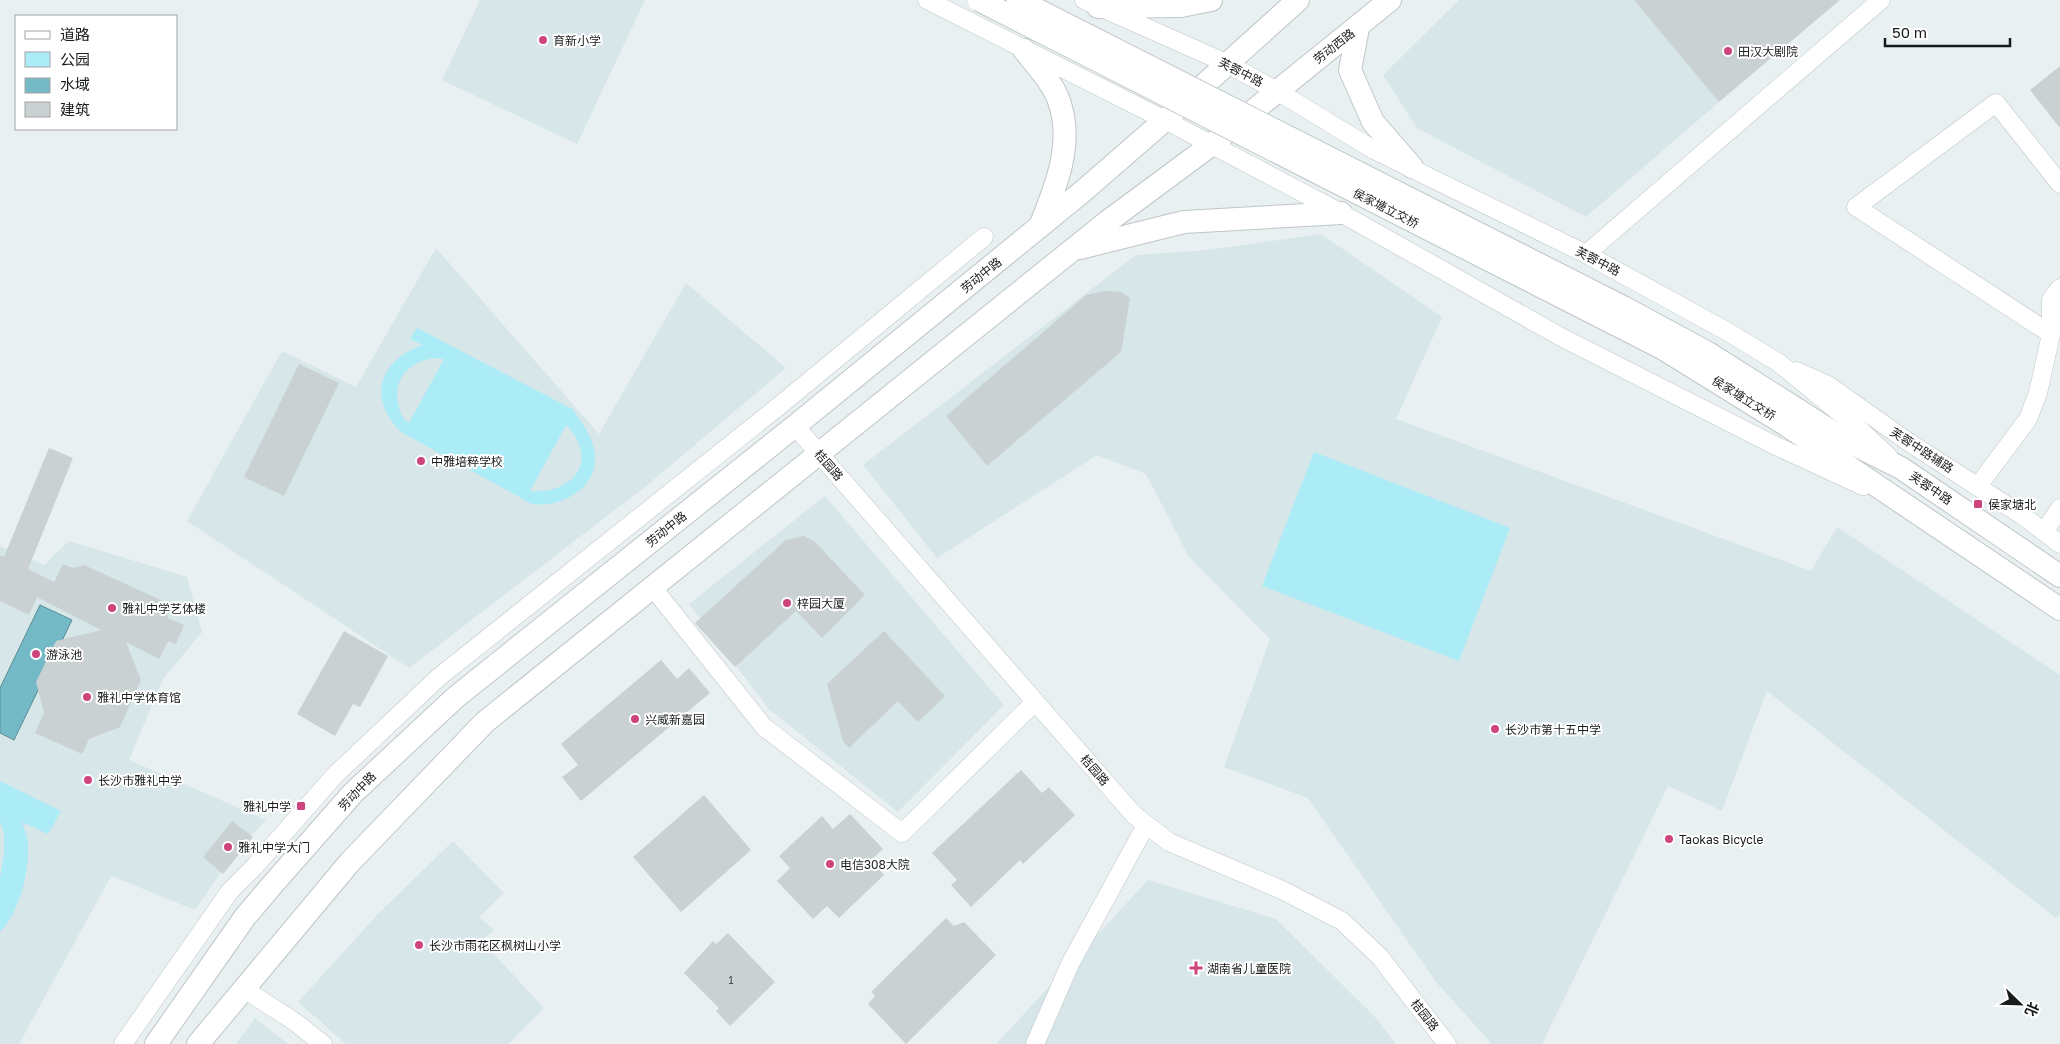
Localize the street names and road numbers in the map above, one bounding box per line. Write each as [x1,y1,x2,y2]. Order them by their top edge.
street label: 劳动西路 [1310,25,1358,67]
street label: 芙蓉中路 [1216,54,1266,90]
street label: 侯家塘立交桥 [1351,185,1421,231]
street label: 芙蓉中路 [1573,243,1623,279]
street label: 劳动中路 [958,254,1004,296]
street label: 侯家塘立交桥 [1709,373,1779,423]
street label: 芙蓉中路辅路 [1888,424,1956,476]
street label: 桔园路 [812,446,846,484]
street label: 芙蓉中路 [1907,468,1955,508]
street label: 劳动中路 [643,508,689,550]
street label: 桔园路 [1078,751,1112,789]
street label: 劳动中路 [335,769,379,813]
street label: 桔园路 [1408,996,1442,1034]

